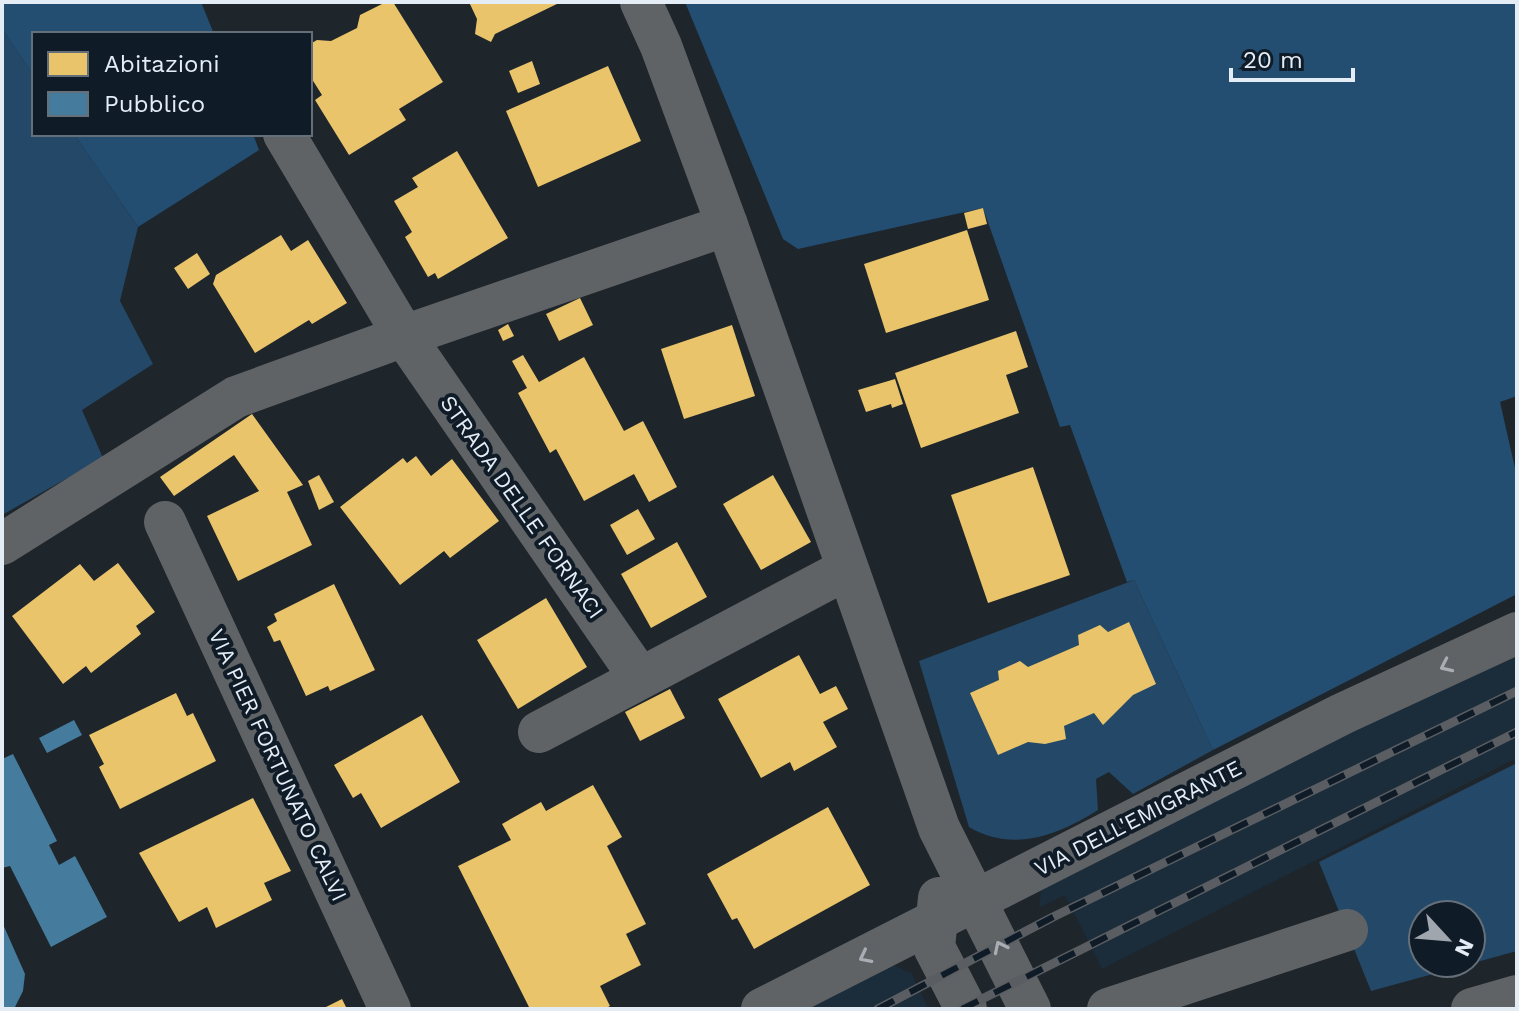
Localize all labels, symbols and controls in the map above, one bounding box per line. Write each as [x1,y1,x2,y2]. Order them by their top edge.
legend [32,32,312,136]
scale bar [1231,32,1353,82]
text: 20 m [1243,46,1303,74]
text: Abitazioni [104,50,220,78]
text: Pubblico [104,90,205,118]
street label: STRADA DELLE FORNACI [435,391,609,623]
street label: VIA PIER FORTUNATO CALVI [204,625,352,905]
one-way arrow [1440,656,1455,672]
street label: VIA DELL'EMIGRANTE [1031,755,1245,881]
north arrow [1407,899,1487,979]
text: N [1450,935,1479,960]
one-way arrow [994,941,1010,955]
one-way arrow [859,947,874,962]

